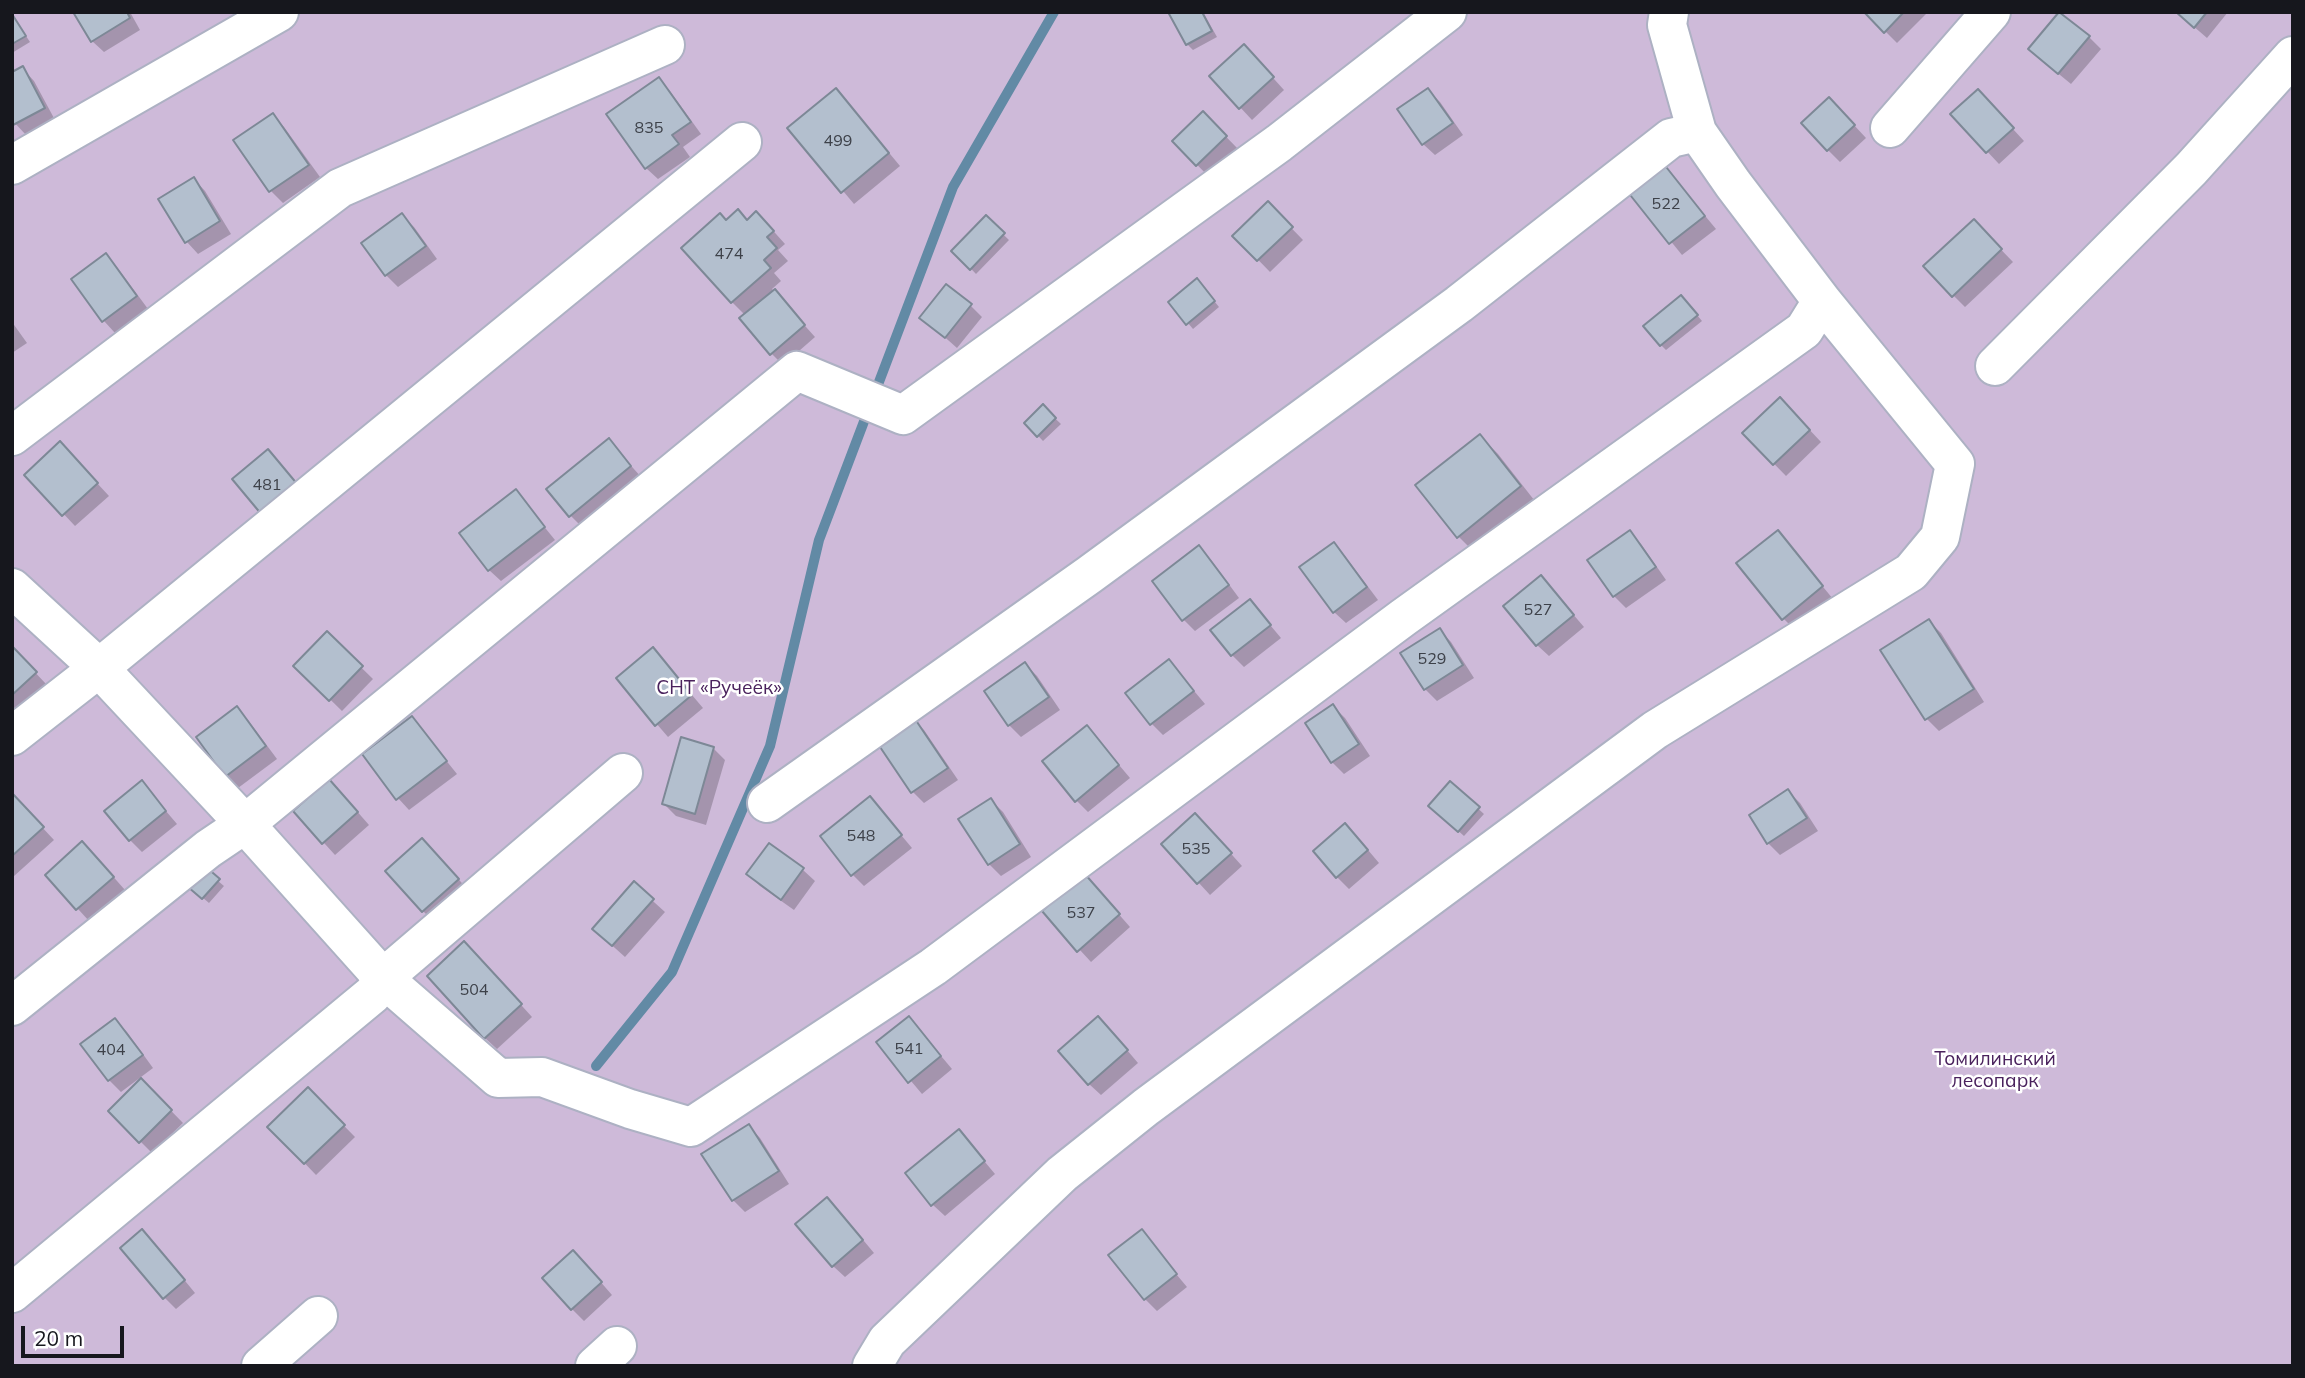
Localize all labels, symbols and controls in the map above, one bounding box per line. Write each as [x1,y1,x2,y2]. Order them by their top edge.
house number: 835 [635,118,663,138]
house number: 499 [824,131,852,151]
house number: 522 [1652,194,1680,214]
house number: 474 [715,244,743,264]
house number: 481 [253,475,281,495]
house number: 527 [1524,600,1552,620]
house number: 529 [1418,649,1446,669]
park label: СНТ «Ручеёк» [656,677,782,699]
house number: 548 [847,826,875,846]
house number: 535 [1182,839,1210,859]
house number: 537 [1067,903,1095,923]
house number: 504 [460,980,488,1000]
house number: 541 [895,1039,923,1059]
house number: 404 [97,1040,125,1060]
park label: Томилинский лесопарк [1934,1048,2056,1092]
scale bar [24,1312,128,1356]
text: 20 m [34,1325,83,1351]

